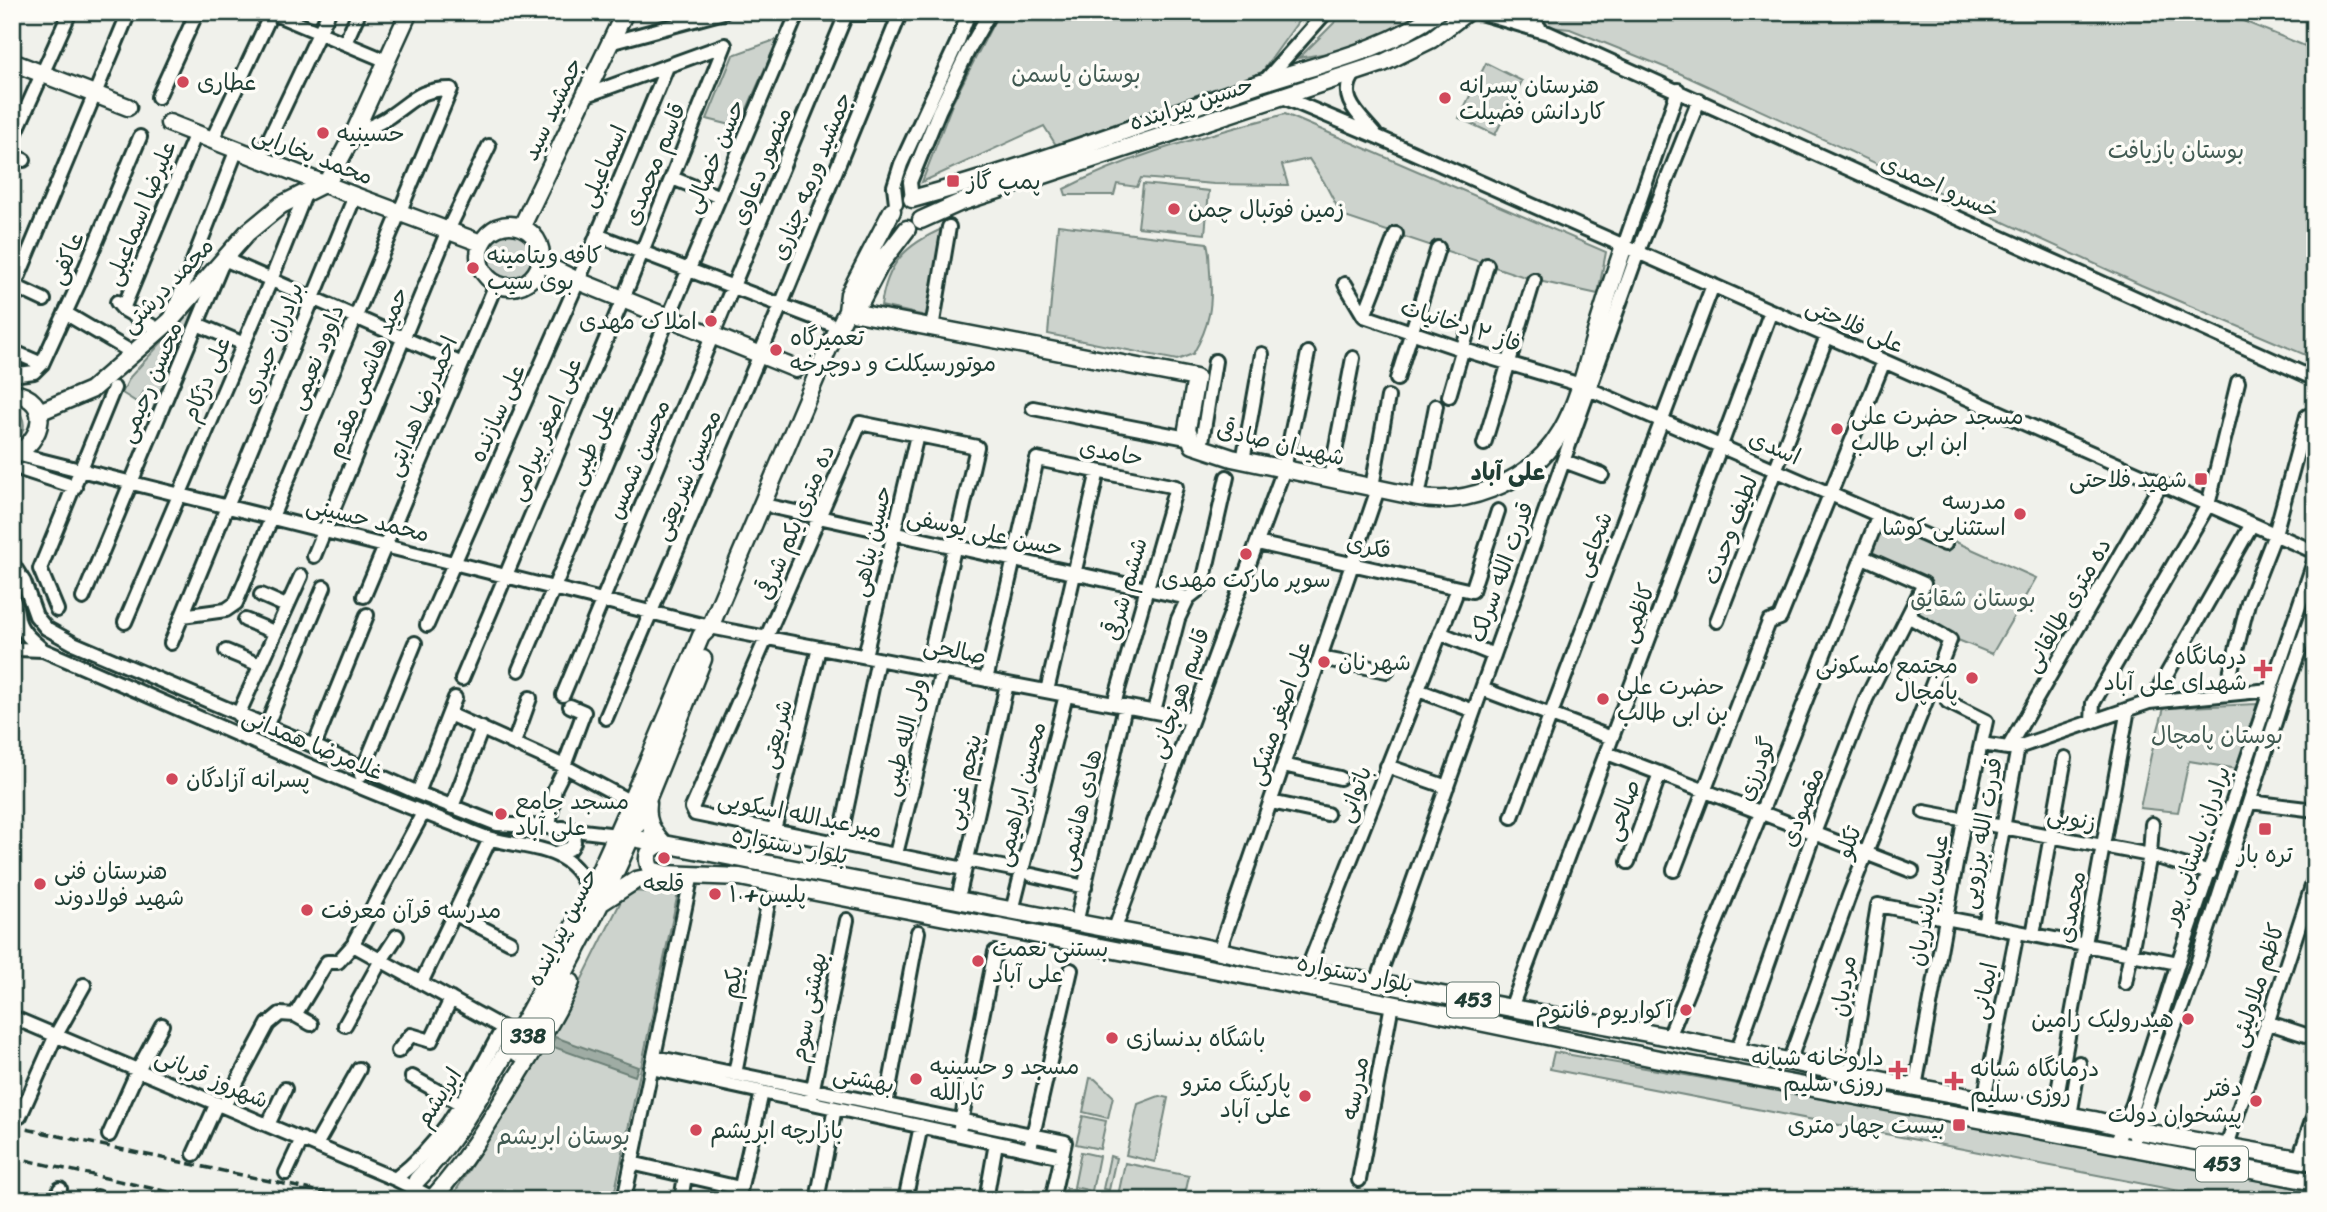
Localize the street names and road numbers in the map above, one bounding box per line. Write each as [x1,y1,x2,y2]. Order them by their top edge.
street label: جمشید سید [510,50,594,168]
street label: حسین پیراینده [1124,64,1259,143]
street label: جمشید ورمه چناری [759,85,864,267]
street label: حسن خصالی [672,93,757,220]
street label: قاسم محمدی [611,96,698,232]
street label: منصور دعاوی [719,101,804,232]
street label: محمد بخارایی [246,114,379,197]
street label: اسماعیلی [568,118,639,214]
street label: علیرضا اسماعیلی [93,134,188,292]
street label: خسرو احمدی [1874,142,2006,231]
street label: عاکفی [37,225,96,292]
street label: محمد درشتی [110,227,225,343]
street label: برادران حیدری [229,276,316,410]
street label: حمید هاشمی مقدم [314,280,420,464]
street label: علی فلاحتی [1799,286,1911,365]
street label: فاز ۲ دخانیات [1395,287,1527,364]
street label: داوود نعیمی [277,298,356,416]
street label: محسن رحیمی [106,315,195,450]
street label: احمدرضا هدایتی [373,329,470,483]
street label: علی دژکام [170,330,243,429]
street label: علی اصغر بیرامی [497,351,594,507]
street label: علی سازنده [457,357,537,469]
street label: محسن شمس [595,393,682,526]
street label: علی طیبی [556,397,627,492]
street label: محسن شریعتی [641,403,734,547]
street label: شهیدان صادقی [1213,409,1349,478]
street label: اسدی [1742,418,1808,477]
street label: حامدی [1076,426,1146,479]
street label: ده متری یکم شرقی [744,438,847,606]
street label: لطیف وحدت [1691,469,1770,591]
street label: حسین پناهی [839,481,904,601]
street label: محمد حسینی [302,484,434,555]
street label: حسن علی یوسفی [903,496,1067,569]
street label: قدرت الله سرلک [1457,496,1546,649]
street label: شجاعی [1562,505,1625,583]
street label: فکری [1342,521,1395,572]
street label: ده متری طالقانی [2012,530,2123,681]
street label: ششم شرقی [1091,533,1160,645]
street label: کاظمی [1608,577,1667,649]
street label: قاسم هونجانی [1137,622,1222,765]
street label: صالحی [920,624,990,677]
street label: علی اصغر مشکی [1235,635,1323,791]
street label: ولی الله طیبی [870,673,939,801]
street label: شریعتی [748,695,805,773]
street label: غلامرضا همدانی [236,696,390,793]
street label: محسن ابراهیمی [983,717,1058,871]
street label: پنجم غربی [933,730,994,834]
street label: گودرزی [1725,731,1788,808]
street label: هادی هاشمی [1046,745,1114,875]
street label: قدرت الله برزویی [1948,754,2015,912]
street label: باتوانی [1325,760,1384,829]
street label: برادران باستانی پور [2149,760,2243,932]
street label: مقصودی [1768,761,1836,853]
street label: صالحی [1592,773,1653,847]
street label: میرعبدالله اسکویی [714,778,886,850]
street label: زنوبی [2044,793,2100,844]
street label: بلوار دستواره [728,814,852,877]
street label: تکلو [1823,819,1874,866]
street label: عباس بایندریان [1896,831,1961,970]
street label: حسین پیراینده [515,861,610,994]
street label: محمدی [2044,867,2099,947]
street label: کاظم ملاولیئی [2218,917,2297,1053]
street label: بلوار دستواره [1293,942,1417,1005]
street label: بهشتی سوم [778,948,839,1066]
street label: مردیان [1818,952,1869,1020]
street label: ایمانی [1959,959,2010,1023]
street label: یکم [709,962,756,1002]
road number: 453 [1447,982,1499,1018]
road number: 338 [502,1018,554,1054]
street label: شهروز قربانی [149,1036,275,1121]
street label: بهشتی [829,1053,898,1106]
street label: مدرسه [1329,1053,1382,1123]
street label: ابریشم [403,1059,473,1136]
road number: 453 [2196,1146,2248,1182]

